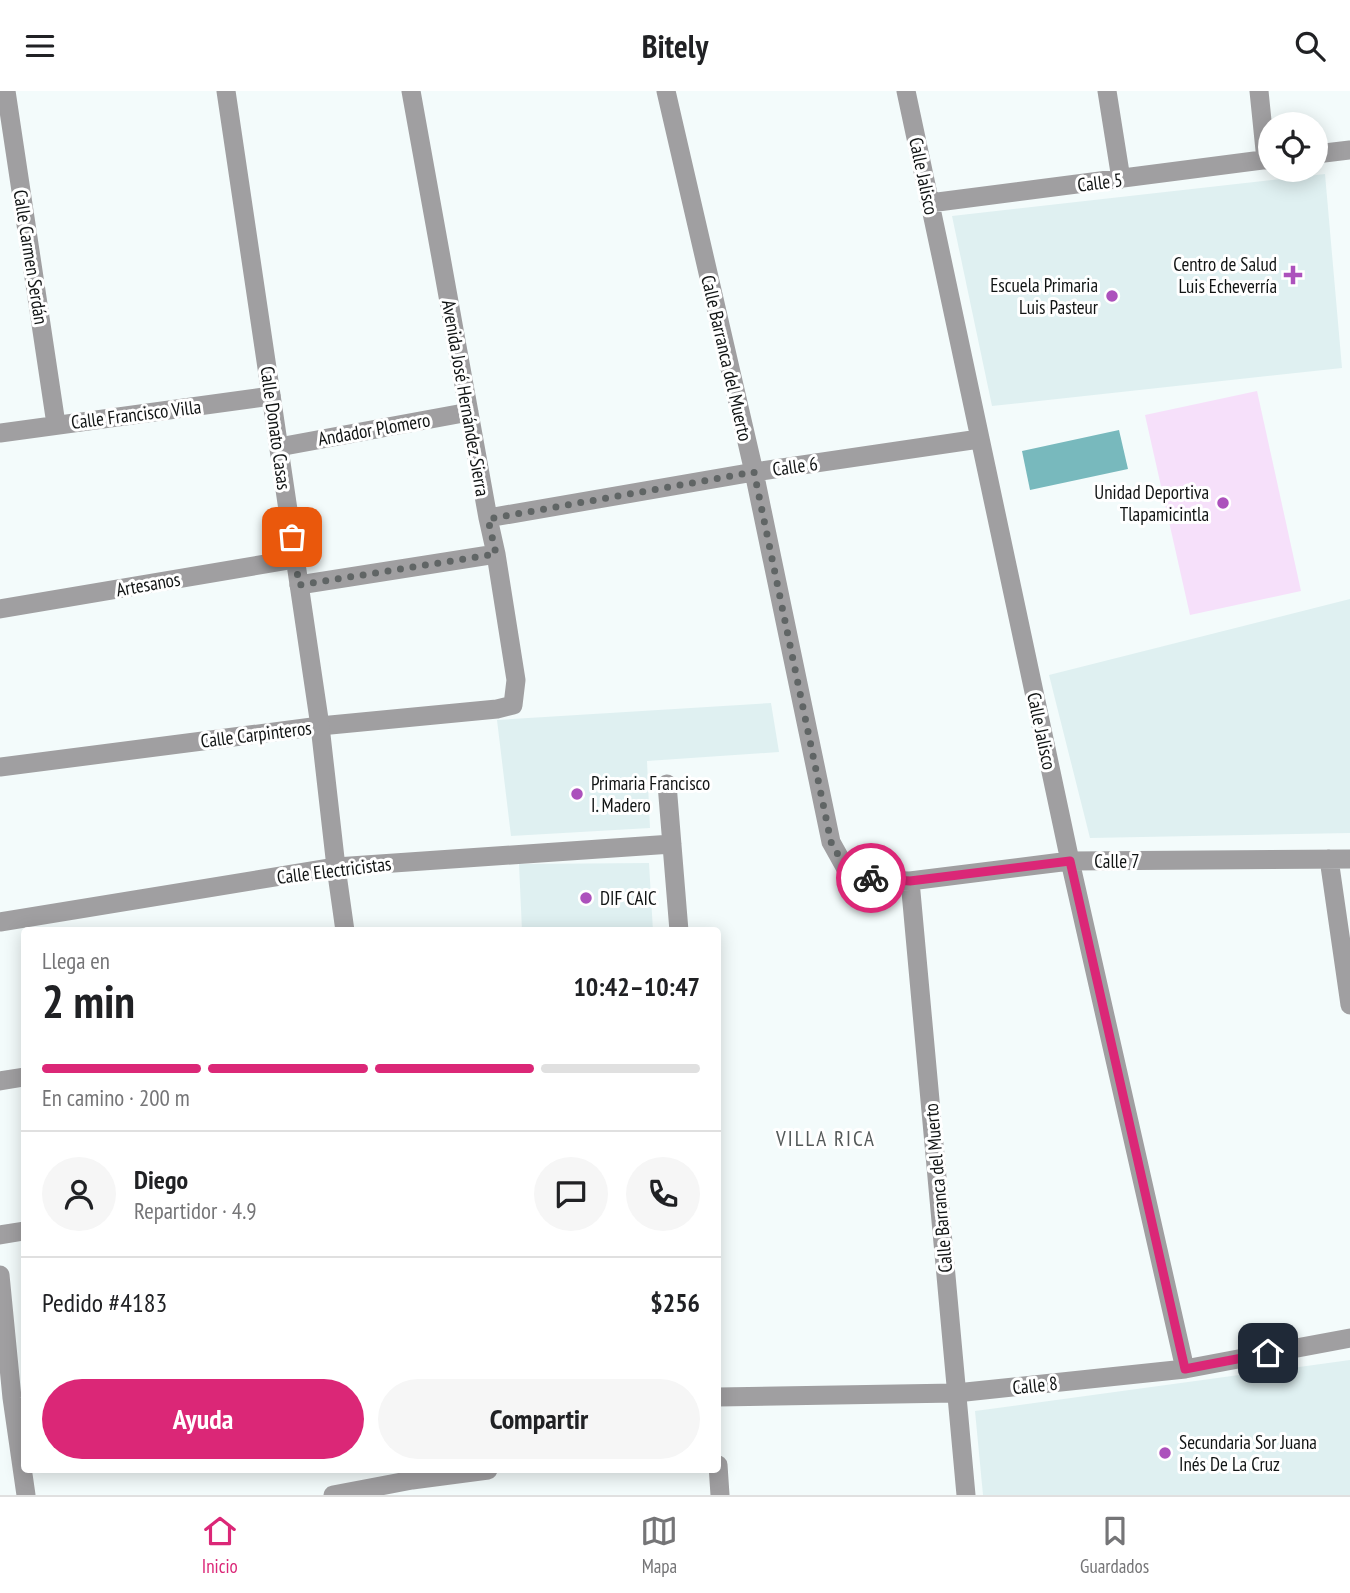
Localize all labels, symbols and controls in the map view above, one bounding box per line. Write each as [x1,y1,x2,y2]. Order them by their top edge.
text: Bitely [642,25,708,67]
icon: menu [21,27,59,65]
icon: search [1291,27,1329,65]
map controls [1258,112,1328,182]
button: locate [1258,112,1328,182]
street label: Calle Jalisco [904,135,944,217]
street label: Calle 5 [1076,167,1124,197]
street label: Calle Carmen Serdán [9,188,53,326]
place label: Centro de Salud Luis Echeverría [1173,252,1277,298]
marker: Centro de Salud Luis Echeverría [1283,265,1303,285]
street label: Calle Barranca del Muerto [696,273,758,443]
place label: Escuela Primaria Luis Pasteur [990,273,1099,319]
marker: Escuela Primaria Luis Pasteur [1104,288,1120,304]
street label: Avenida José Hernández Sierra [437,298,495,498]
street label: Calle Donato Casas [255,365,297,491]
street label: Calle Francisco Villa [70,394,202,434]
street label: Andador Plomero [316,407,432,451]
street label: Calle 6 [771,451,819,481]
place label: Unidad Deportiva Tlapamicintla [1094,480,1209,526]
marker: Unidad Deportiva Tlapamicintla [1215,495,1231,511]
pin [262,507,322,567]
icon: bag [273,518,311,556]
street label: Artesanos [114,567,182,601]
street label: Calle Jalisco [1022,690,1062,772]
street label: Calle Carpinteros [199,715,313,753]
place label: Primaria Francisco I. Madero [591,771,710,817]
marker: Primaria Francisco I. Madero [569,786,585,802]
courier [836,843,906,913]
street label: Calle 7 [1094,849,1140,873]
street label: Calle Electricistas [275,851,393,889]
icon: bike [852,859,890,897]
place label: DIF CAIC [600,886,657,910]
marker: DIF CAIC [578,890,594,906]
text: Llega en [42,946,110,975]
text: 10:42–10:47 [573,970,700,1003]
text: 2 min [42,971,135,1031]
text: En camino · 200 m [42,1083,190,1112]
street label: Calle Barranca del Muerto [919,1102,957,1274]
district label: VILLA RICA [775,1125,876,1152]
button: person [42,1157,116,1231]
button: chat [534,1157,608,1231]
button: phone [626,1157,700,1231]
text: Diego [134,1163,188,1196]
text: Repartidor · 4.9 [134,1196,257,1225]
text: Pedido #4183 [42,1286,167,1319]
text: $256 [650,1286,700,1319]
pin [1238,1323,1298,1383]
icon: home [1249,1334,1287,1372]
street label: Calle 8 [1011,1371,1059,1399]
button: Ayuda [42,1379,364,1459]
button: Compartir [378,1379,700,1459]
place label: Secundaria Sor Juana Inés De La Cruz [1179,1430,1317,1476]
marker: Secundaria Sor Juana Inés De La Cruz [1157,1445,1173,1461]
tab: Inicio [201,1512,239,1578]
tab: Mapa [640,1512,678,1578]
tab: Guardados [1080,1512,1149,1578]

